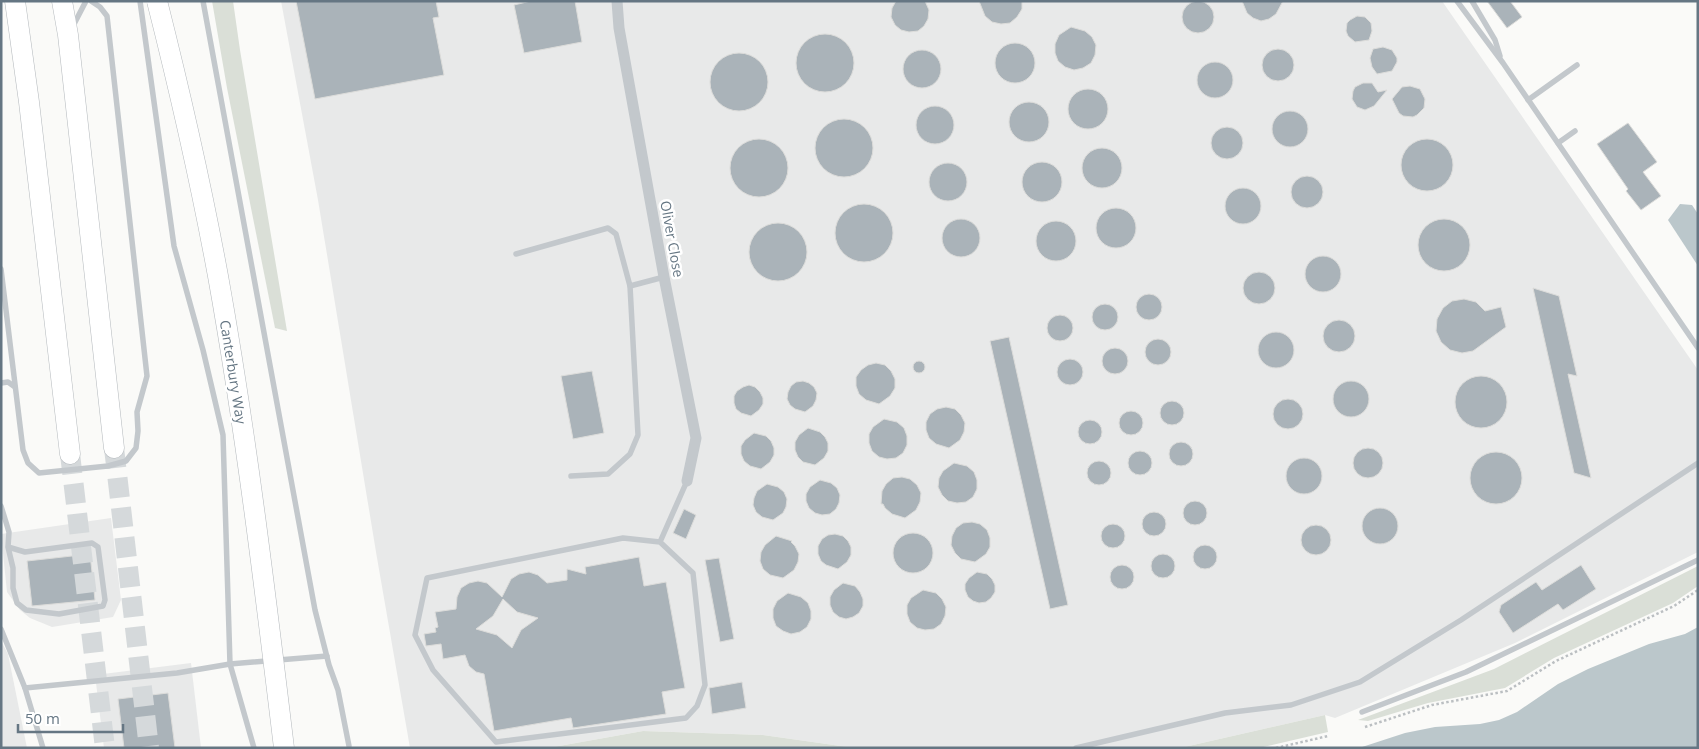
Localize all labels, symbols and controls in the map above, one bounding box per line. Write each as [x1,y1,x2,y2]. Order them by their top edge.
street label: Oliver Close [656,199,689,279]
street label: Canterbury Way [216,319,251,426]
scale bar [18,702,122,734]
text: 50 m [25,708,60,728]

